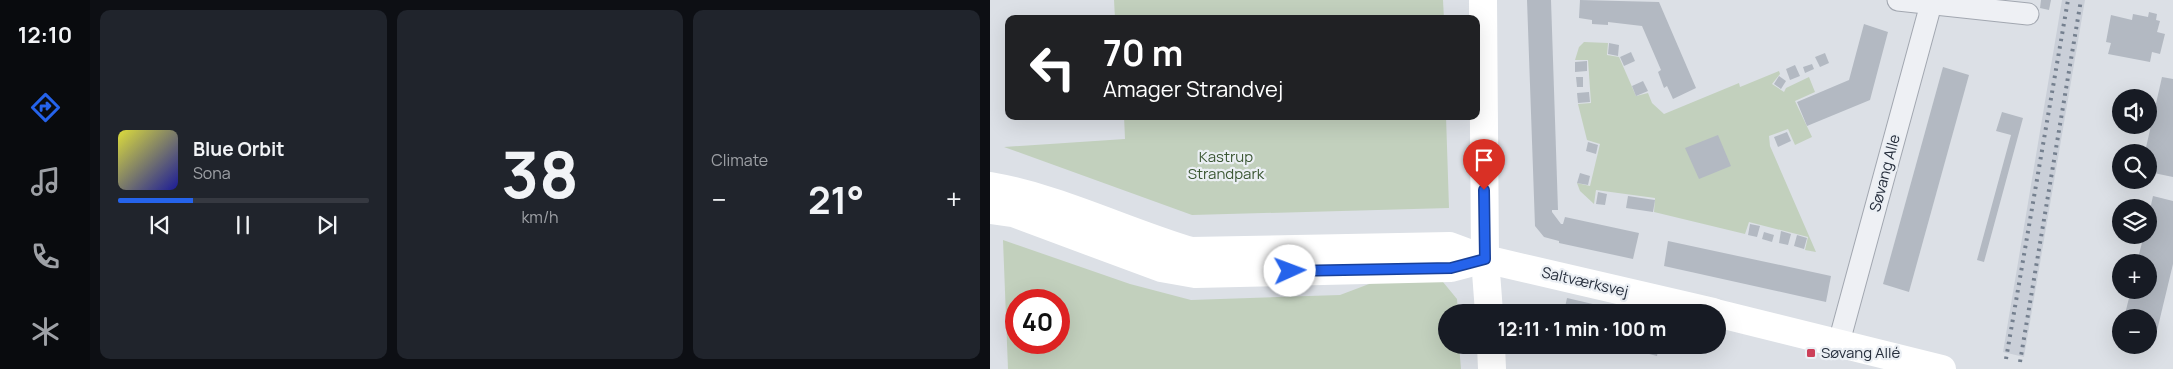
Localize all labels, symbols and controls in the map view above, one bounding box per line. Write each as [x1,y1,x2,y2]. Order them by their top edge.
text: 12:10 [18,20,72,50]
text: 70 m [1103,29,1183,77]
icon: left [1020,35,1085,100]
text: Amager Strandvej [1103,74,1283,104]
map controls [2112,89,2157,354]
button: sound [2112,89,2157,134]
icon: directions [28,90,63,125]
text: 38 [501,129,579,218]
street label: Søvang Alle [1864,132,1905,214]
text: Blue Orbit [193,136,285,162]
pin [1463,139,1505,190]
button: search [2112,144,2157,189]
park label: Kastrup Strandpark [1188,146,1265,184]
icon: arrive [1470,146,1498,174]
text: Climate [711,149,768,171]
text: Sona [193,162,231,184]
icon: music [28,164,63,199]
text: 21° [808,173,864,225]
text: − [711,180,726,218]
text: + [946,180,962,218]
button: layers [2112,199,2157,244]
text: km/h [521,206,559,228]
icon: previous [146,211,174,239]
icon: pause [229,211,257,239]
icon: next [313,211,341,239]
icon: phone [28,239,63,274]
position arrow [1263,244,1315,296]
button: + [2112,254,2157,299]
street label: Saltværksvej [1540,261,1631,302]
speed limit sign: 40 [1005,289,1070,354]
button: − [2112,309,2157,354]
icon: climate [28,314,63,349]
text: 12:11 · 1 min · 100 m [1498,316,1666,342]
place label: Søvang Allé [1821,342,1901,363]
marker: Søvang Allé [1805,347,1817,359]

